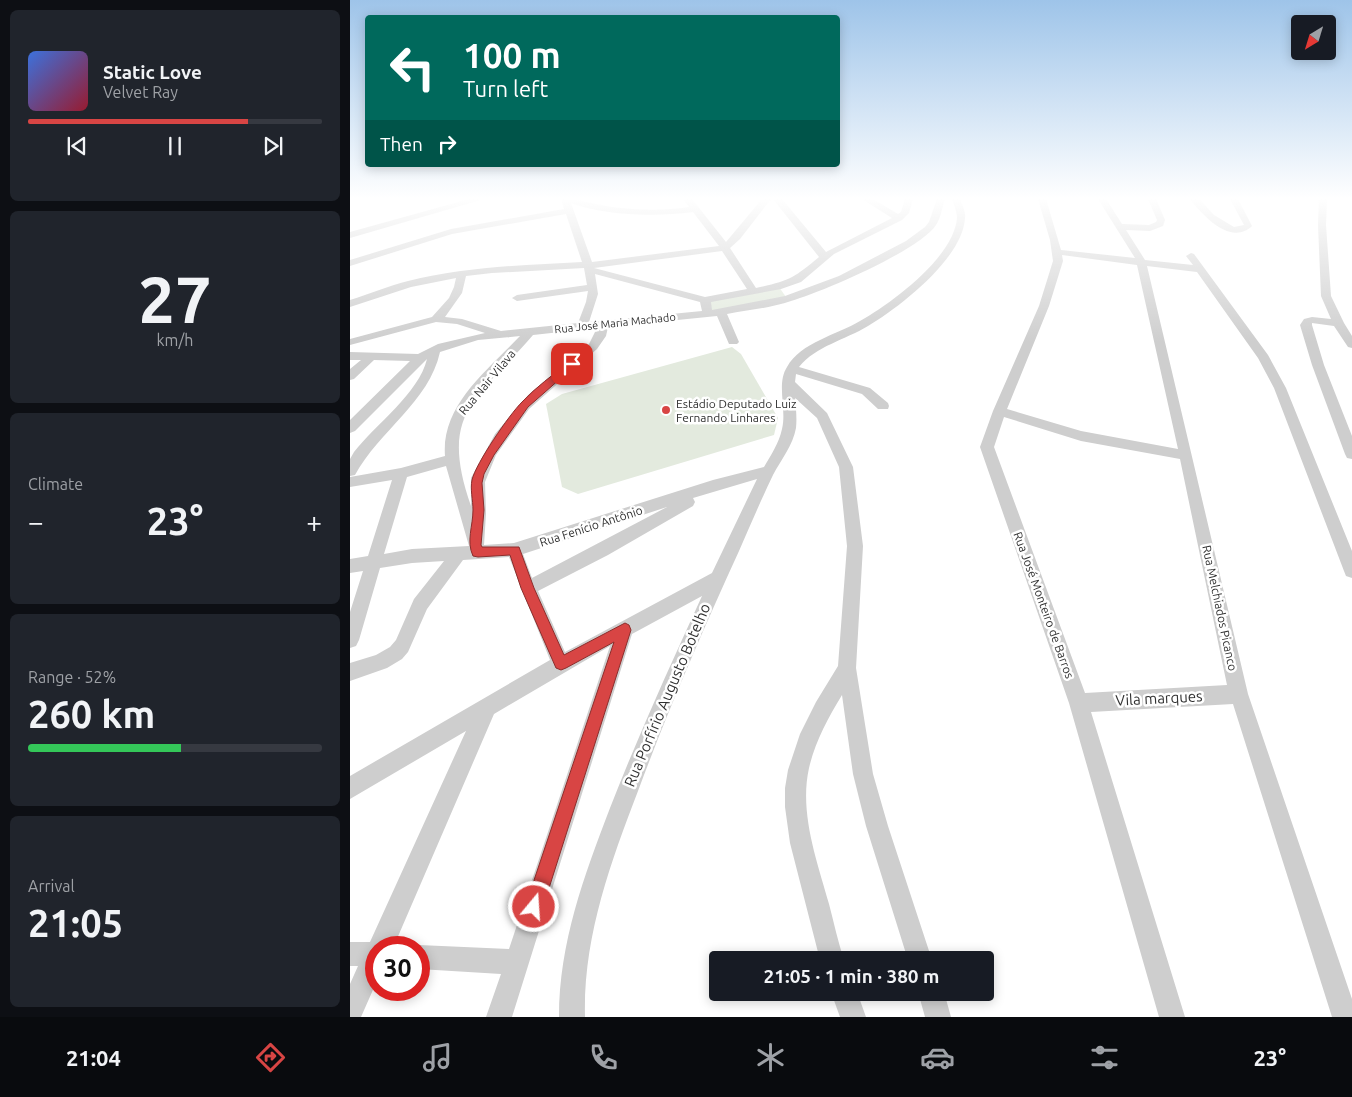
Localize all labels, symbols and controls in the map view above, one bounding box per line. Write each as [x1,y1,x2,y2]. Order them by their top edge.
north arrow [1291,15,1336,60]
map controls [1291,15,1336,60]
icon: left [380,35,445,100]
text: 100 m [463,35,561,75]
text: Static Love [103,61,202,83]
text: Turn left [463,76,548,101]
text: Velvet Ray [103,83,178,101]
icon: right [433,130,461,158]
icon: previous [63,132,91,160]
icon: pause [161,132,189,160]
icon: next [259,132,287,160]
text: Then [380,133,423,155]
text: 27 [138,262,212,335]
street label: Rua José Maria Machado [554,311,676,335]
text: km/h [157,331,193,349]
pin [551,343,593,385]
street label: Rua Nair Vilava [456,347,518,417]
icon: arrive [558,350,586,378]
place label: Estádio Deputado Luiz Fernando Linhares [676,397,797,424]
marker: Estádio Deputado Luiz Fernando Linhares [660,404,672,416]
text: Climate [28,475,83,493]
text: 23° [147,500,203,542]
street label: Rua Fenício Antônio [538,503,644,549]
text: − [28,506,44,537]
text: + [306,506,322,537]
street label: Rua José Monteiro de Barros [1011,530,1077,680]
street label: Rua Melchiados Picanco [1200,544,1240,672]
street label: Rua Porfírio Augusto Botelho [621,601,713,789]
text: Range · 52% [28,668,116,686]
street label: Vila marques [1115,687,1203,709]
text: 260 km [28,693,155,735]
text: Arrival [28,877,75,895]
position arrow [507,880,559,932]
text: 21:05 [28,902,123,944]
speed limit sign: 30 [365,936,430,1001]
text: 21:05 · 1 min · 380 m [764,965,939,987]
icon: directions [253,1040,288,1075]
icon: music [420,1040,455,1075]
icon: phone [586,1040,621,1075]
icon: climate [753,1040,788,1075]
icon: car [920,1040,955,1075]
icon: filters [1087,1040,1122,1075]
text: 21:04 [66,1045,121,1070]
text: 23° [1253,1045,1286,1070]

